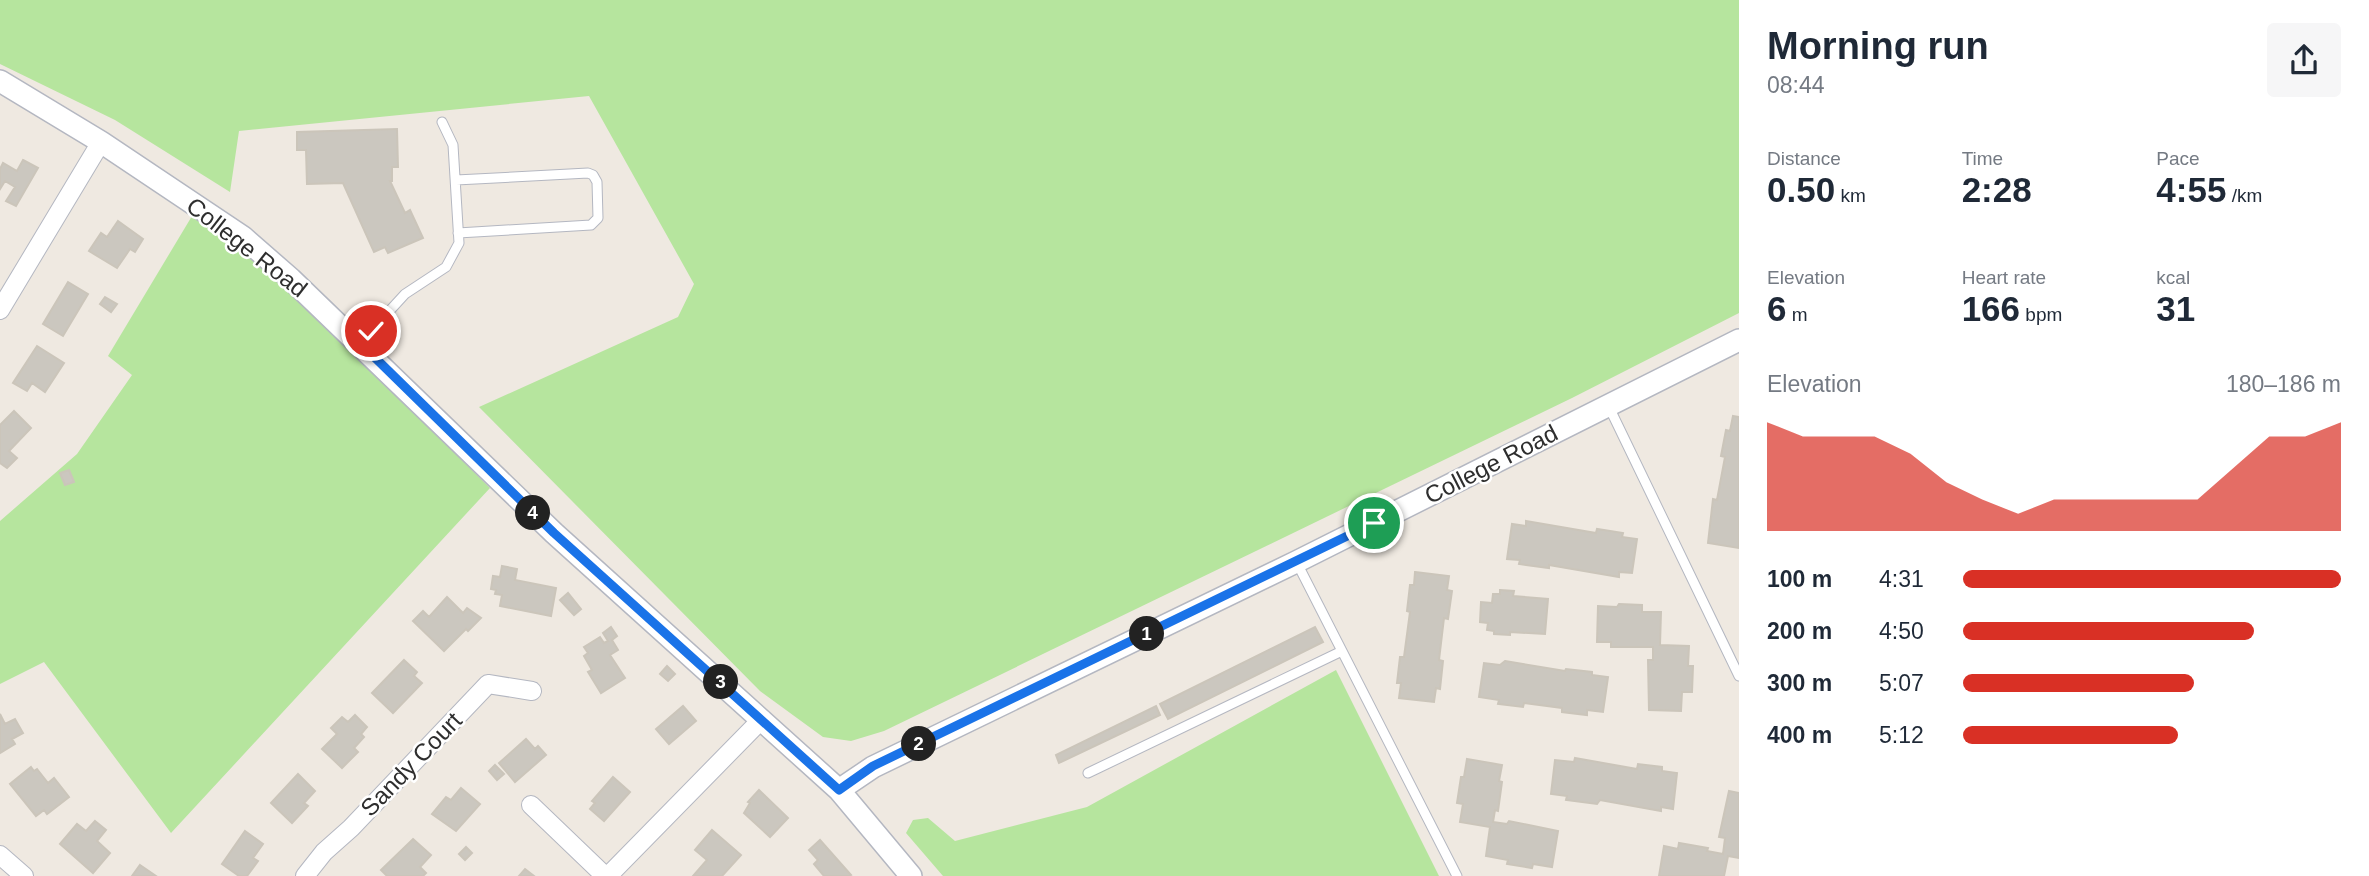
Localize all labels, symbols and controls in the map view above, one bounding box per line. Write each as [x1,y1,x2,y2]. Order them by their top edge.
button: share [2267,23,2341,97]
text: Morning run [1767,25,1989,67]
text: 08:44 [1767,72,1825,98]
text: Distance [1767,148,1841,169]
text: Time [1962,148,2003,169]
text: Pace [2156,148,2200,169]
text: 0.50 [1767,170,1835,209]
text: 2:28 [1962,170,2032,209]
text: 4:55 [2156,170,2226,209]
text: km [1835,185,1866,206]
text: /km [2226,185,2262,206]
street label: College Road [181,192,313,302]
text: Elevation [1767,267,1845,288]
text: Heart rate [1962,267,2046,288]
text: kcal [2156,267,2190,288]
text: 6 [1767,289,1786,328]
text: 166 [1962,289,2020,328]
text: 31 [2156,289,2195,328]
pin [341,301,401,361]
text: m [1786,304,1808,325]
text: bpm [2020,304,2062,325]
icon: check [352,312,390,350]
text: Elevation [1767,371,1862,397]
text: 180–186 m [2226,371,2341,397]
street label: College Road [1420,419,1562,509]
pin [1344,493,1404,553]
pin: 4 [516,496,550,530]
text: 4 [527,502,538,523]
icon: arrive [1355,504,1393,542]
text: 100 m [1767,566,1832,592]
text: 4:31 [1879,566,1924,592]
pin: 1 [1130,616,1164,652]
text: 200 m [1767,618,1832,644]
text: 4:50 [1879,618,1924,644]
text: 1 [1141,623,1152,644]
pin: 3 [704,664,738,700]
text: 300 m [1767,670,1832,696]
text: 5:07 [1879,670,1924,696]
text: 3 [715,671,726,692]
street label: Sandy Court [355,706,467,821]
text: 400 m [1767,722,1832,748]
text: 5:12 [1879,722,1924,748]
pin: 2 [902,726,936,762]
text: 2 [913,733,924,754]

